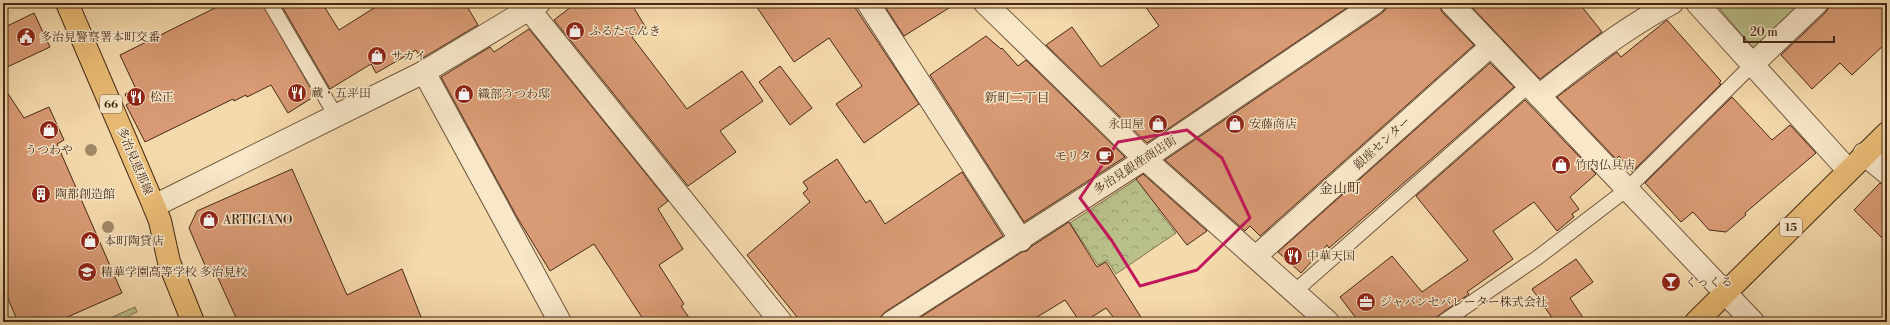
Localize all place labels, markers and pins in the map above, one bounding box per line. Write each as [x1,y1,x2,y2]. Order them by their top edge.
shop icon: ふるたでんき [564,20,586,42]
place label: ふるたでんき [589,24,661,39]
public building icon: 多治見警察署本町交番 [15,26,37,48]
place label: 多治見警察署本町交番 [40,30,160,45]
shop icon: サカイ [366,45,388,67]
place label: サカイ [391,49,426,64]
restaurant icon: 蔵・五平田 [286,82,308,104]
shop icon: 織部うつわ邸 [453,83,475,105]
restaurant icon: 松正 [125,86,147,108]
place label: 蔵・五平田 [311,86,371,101]
place label: 織部うつわ邸 [478,87,550,102]
place label: 松正 [150,90,174,105]
shop icon: 永田屋 [1147,113,1169,135]
shop icon: 安藤商店 [1224,113,1246,135]
place label: 永田屋 [1108,117,1144,132]
place label: 安藤商店 [1249,117,1297,132]
shop icon: うつわや [38,119,60,141]
place label: うつわや [25,143,73,158]
cafe icon: モリタ [1094,145,1116,167]
place label: モリタ [1055,149,1091,164]
shop icon: 竹内仏具店 [1550,154,1572,176]
place label: 竹内仏具店 [1575,158,1635,173]
building icon: 陶都創造館 [30,183,52,205]
place label: 陶都創造館 [55,187,115,202]
shop icon: ARTIGIANO [198,209,220,231]
place label: ARTIGIANO [222,213,292,228]
shop icon: 本町陶貸店 [79,230,101,252]
place label: 本町陶貸店 [104,234,164,249]
restaurant icon: 中華天国 [1282,245,1304,267]
place label: 中華天国 [1307,249,1355,264]
school or university icon: 精華学園高等学校 多治見校 [76,261,98,283]
place label: 精華学園高等学校 多治見校 [101,265,247,280]
bar icon: くっくる [1660,271,1682,293]
place label: くっくる [1685,275,1733,290]
office icon: ジャパンセパレーター株式会社 [1355,291,1377,313]
place label: ジャパンセパレーター株式会社 [1380,295,1548,310]

